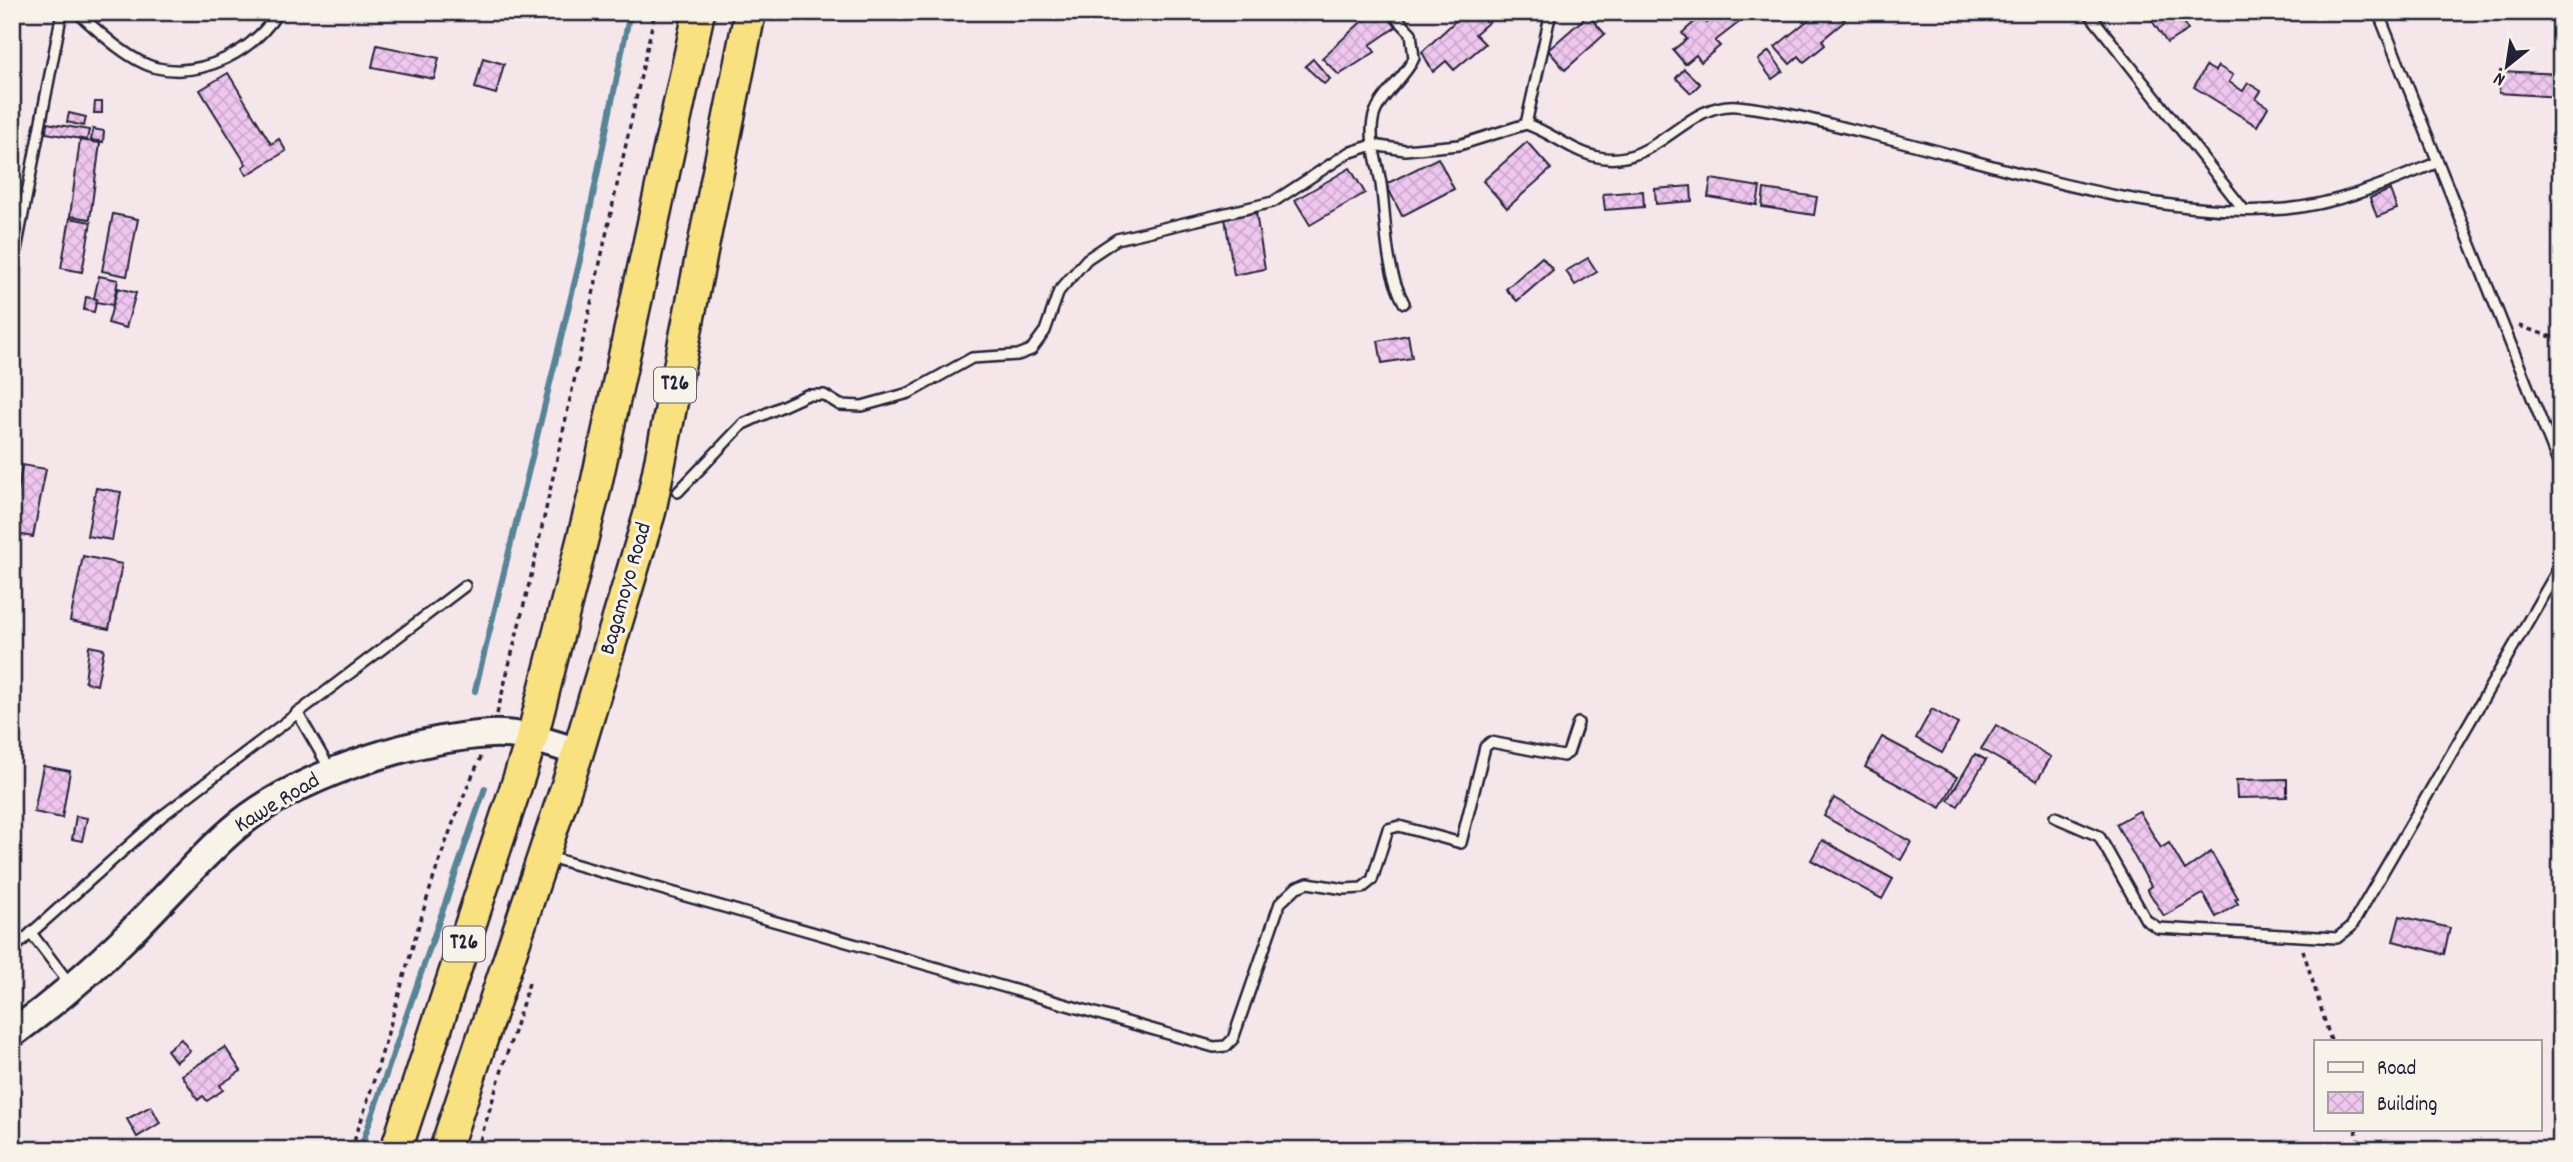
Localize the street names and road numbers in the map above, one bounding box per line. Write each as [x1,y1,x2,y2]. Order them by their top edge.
road number: T26 [654,368,696,402]
street label: Bagamoyo Road [592,519,662,659]
street label: Kawe Road [229,765,327,843]
road number: T26 [443,926,485,962]

